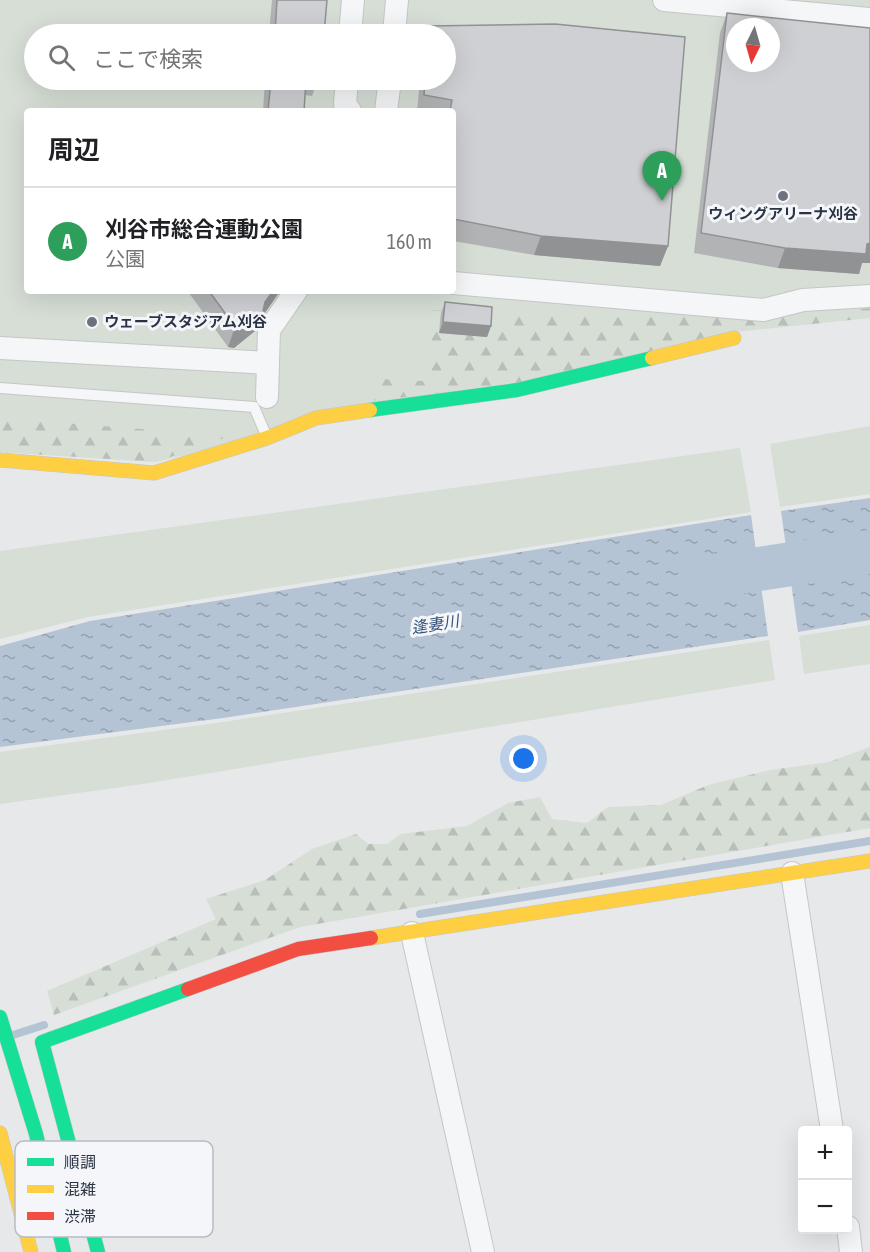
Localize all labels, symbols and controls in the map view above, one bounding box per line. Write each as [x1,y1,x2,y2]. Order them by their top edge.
north arrow [726,18,780,72]
search box [24,24,456,90]
icon: search [45,41,78,74]
text: ここで検索 [93,46,203,72]
text: 周辺 [48,135,100,165]
pin: A [642,152,682,201]
marker: ウィングアリーナ刈谷 [776,189,790,203]
place label: ウィングアリーナ刈谷 [708,205,858,222]
text: 刈谷市総合運動公園 [105,216,303,242]
text: A [63,230,72,253]
text: 160 m [387,230,432,253]
text: 公園 [105,247,145,270]
place label: ウェーブスタジアム刈谷 [104,313,267,330]
marker: ウェーブスタジアム刈谷 [85,315,99,329]
water label: 逢妻川 [410,611,462,637]
your location [509,744,538,773]
map controls [798,1126,852,1234]
button: + [798,1126,852,1180]
legend [15,1141,213,1237]
text: 順調 [64,1153,96,1171]
text: 混雑 [64,1180,96,1198]
button: − [798,1180,852,1234]
text: 渋滞 [64,1207,96,1225]

